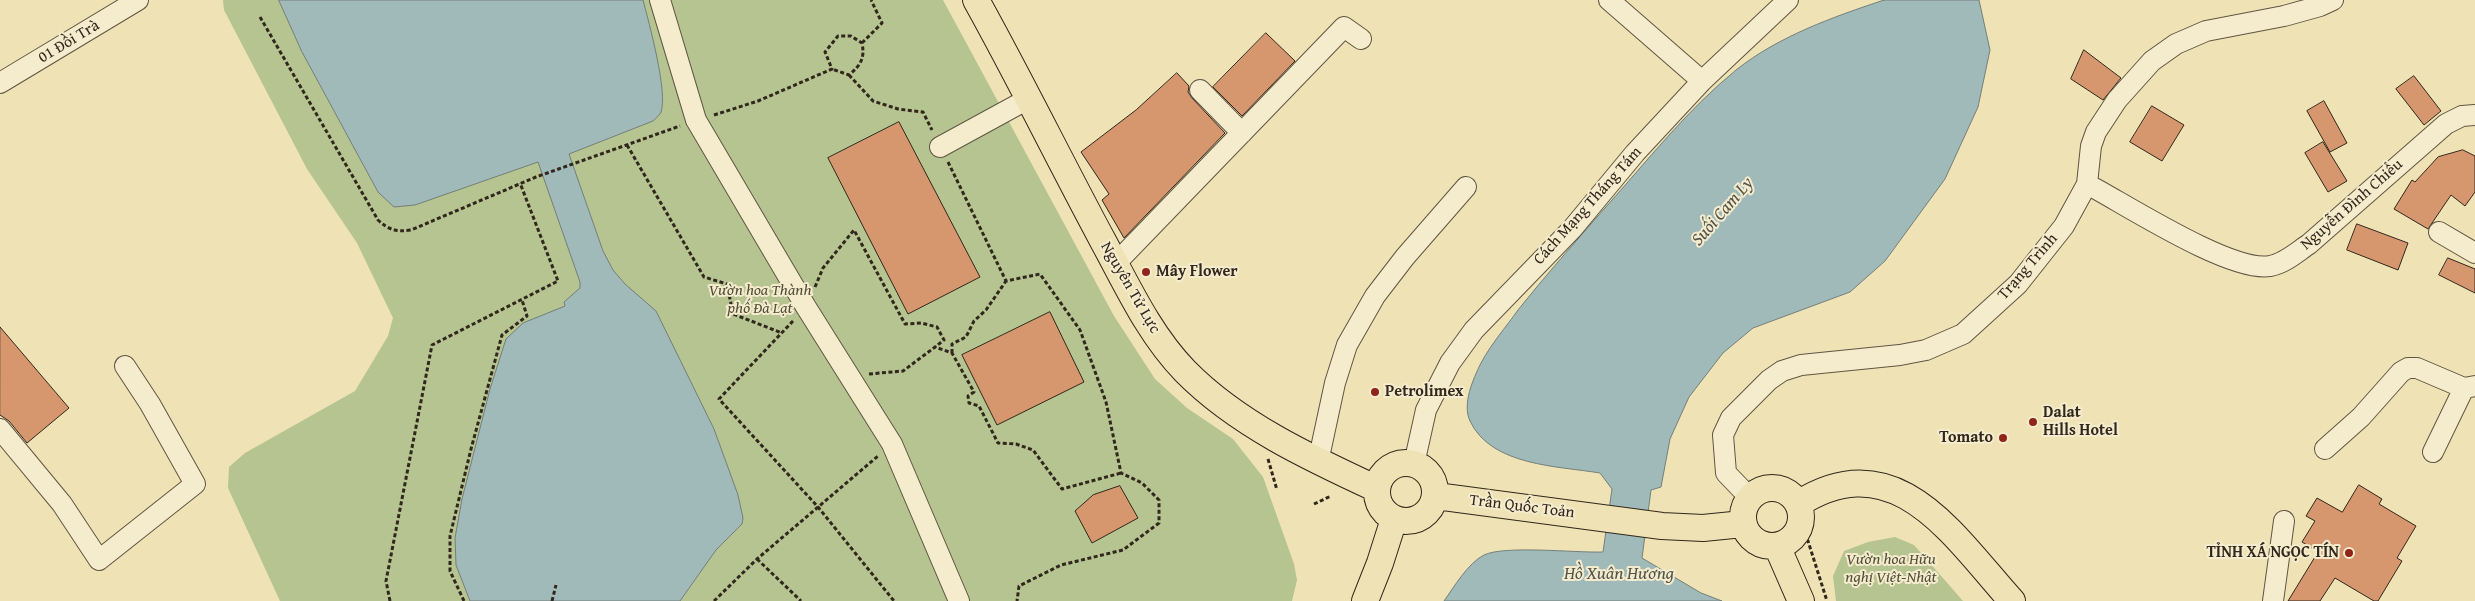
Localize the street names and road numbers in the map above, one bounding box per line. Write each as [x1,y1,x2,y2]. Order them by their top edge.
street label: 01 Đồi Trà [35,16,103,68]
street label: Cách Mạng Tháng Tám [1530,143,1646,269]
street label: Nguyễn Đình Chiểu [2297,155,2407,255]
street label: Trạng Trình [1994,230,2062,304]
street label: Nguyên Tử Lực [1096,239,1164,337]
street label: Trần Quốc Toản [1468,491,1576,523]

